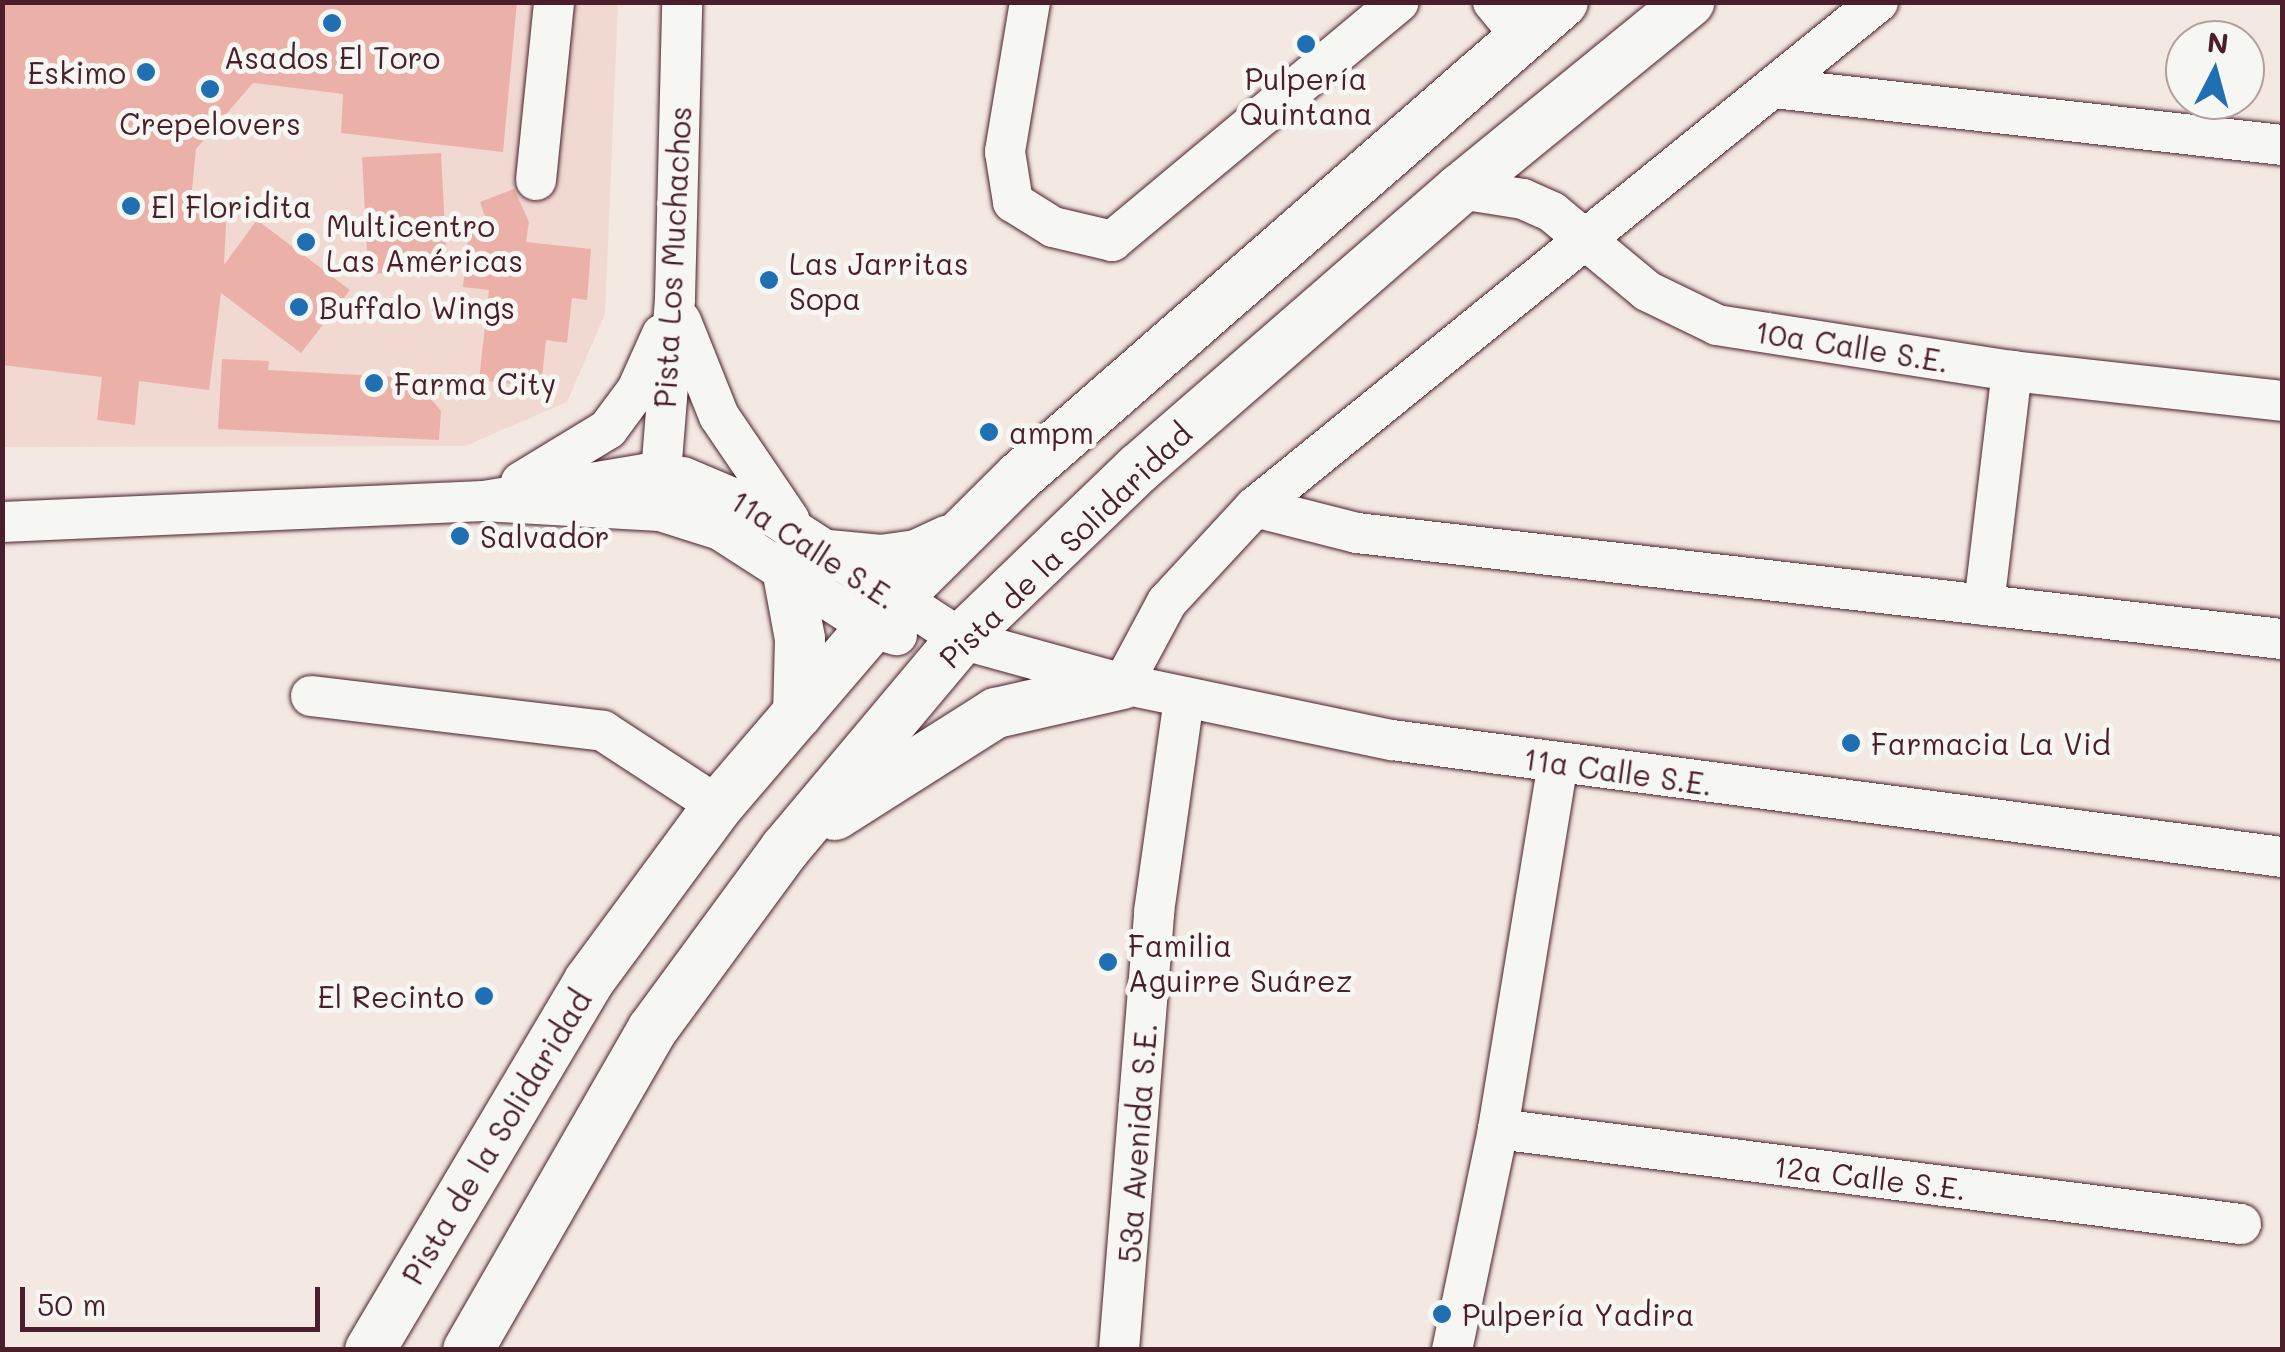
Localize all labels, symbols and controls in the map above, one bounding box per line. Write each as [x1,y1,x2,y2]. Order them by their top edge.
marker: Asados El Toro [321,12,343,34]
north arrow [2165,20,2265,120]
text: N [2205,23,2230,61]
marker: Pulpería Quintana [1295,33,1317,55]
place label: Asados El Toro [224,39,440,75]
place label: Eskimo [27,54,126,90]
place label: Pulpería Quintana [1240,60,1372,130]
marker: Eskimo [135,61,157,83]
marker: Crepelovers [199,78,221,100]
place label: Crepelovers [119,105,301,141]
street label: Pista Los Muchachos [646,105,698,409]
place label: El Floridita [151,188,312,224]
marker: El Floridita [120,195,142,217]
place label: Multicentro Las Américas [326,207,523,278]
marker: Multicentro Las Américas [295,231,317,253]
place label: Las Jarritas Sopa [789,245,969,316]
marker: Las Jarritas Sopa [758,269,780,291]
place label: Buffalo Wings [319,289,515,325]
marker: Buffalo Wings [288,296,310,318]
street label: 10a Calle S.E. [1753,313,1951,379]
place label: Farma City [394,365,556,401]
marker: Farma City [363,372,385,394]
place label: ampm [1009,414,1094,450]
street label: Pista de la Solidaridad [931,415,1199,675]
marker: ampm [978,421,1000,443]
street label: 11a Calle S.E. [724,482,904,616]
place label: Salvador [480,518,610,554]
marker: Salvador [449,525,471,547]
place label: Farmacia La Vid [1871,725,2111,761]
marker: Farmacia La Vid [1840,732,1862,754]
street label: 11a Calle S.E. [1521,740,1715,802]
place label: Familia Aguirre Suárez [1128,927,1352,998]
marker: Familia Aguirre Suárez [1097,951,1119,973]
place label: El Recinto [317,978,464,1014]
street label: Pista de la Solidaridad [394,983,598,1291]
marker: El Recinto [473,985,495,1007]
street label: 53a Avenida S.E. [1111,1022,1163,1264]
street label: 12a Calle S.E. [1772,1147,1968,1207]
scale bar [25,1267,325,1329]
text: 50 m [37,1284,107,1324]
place label: Pulpería Yadira [1462,1296,1694,1332]
marker: Pulpería Yadira [1431,1303,1453,1325]

